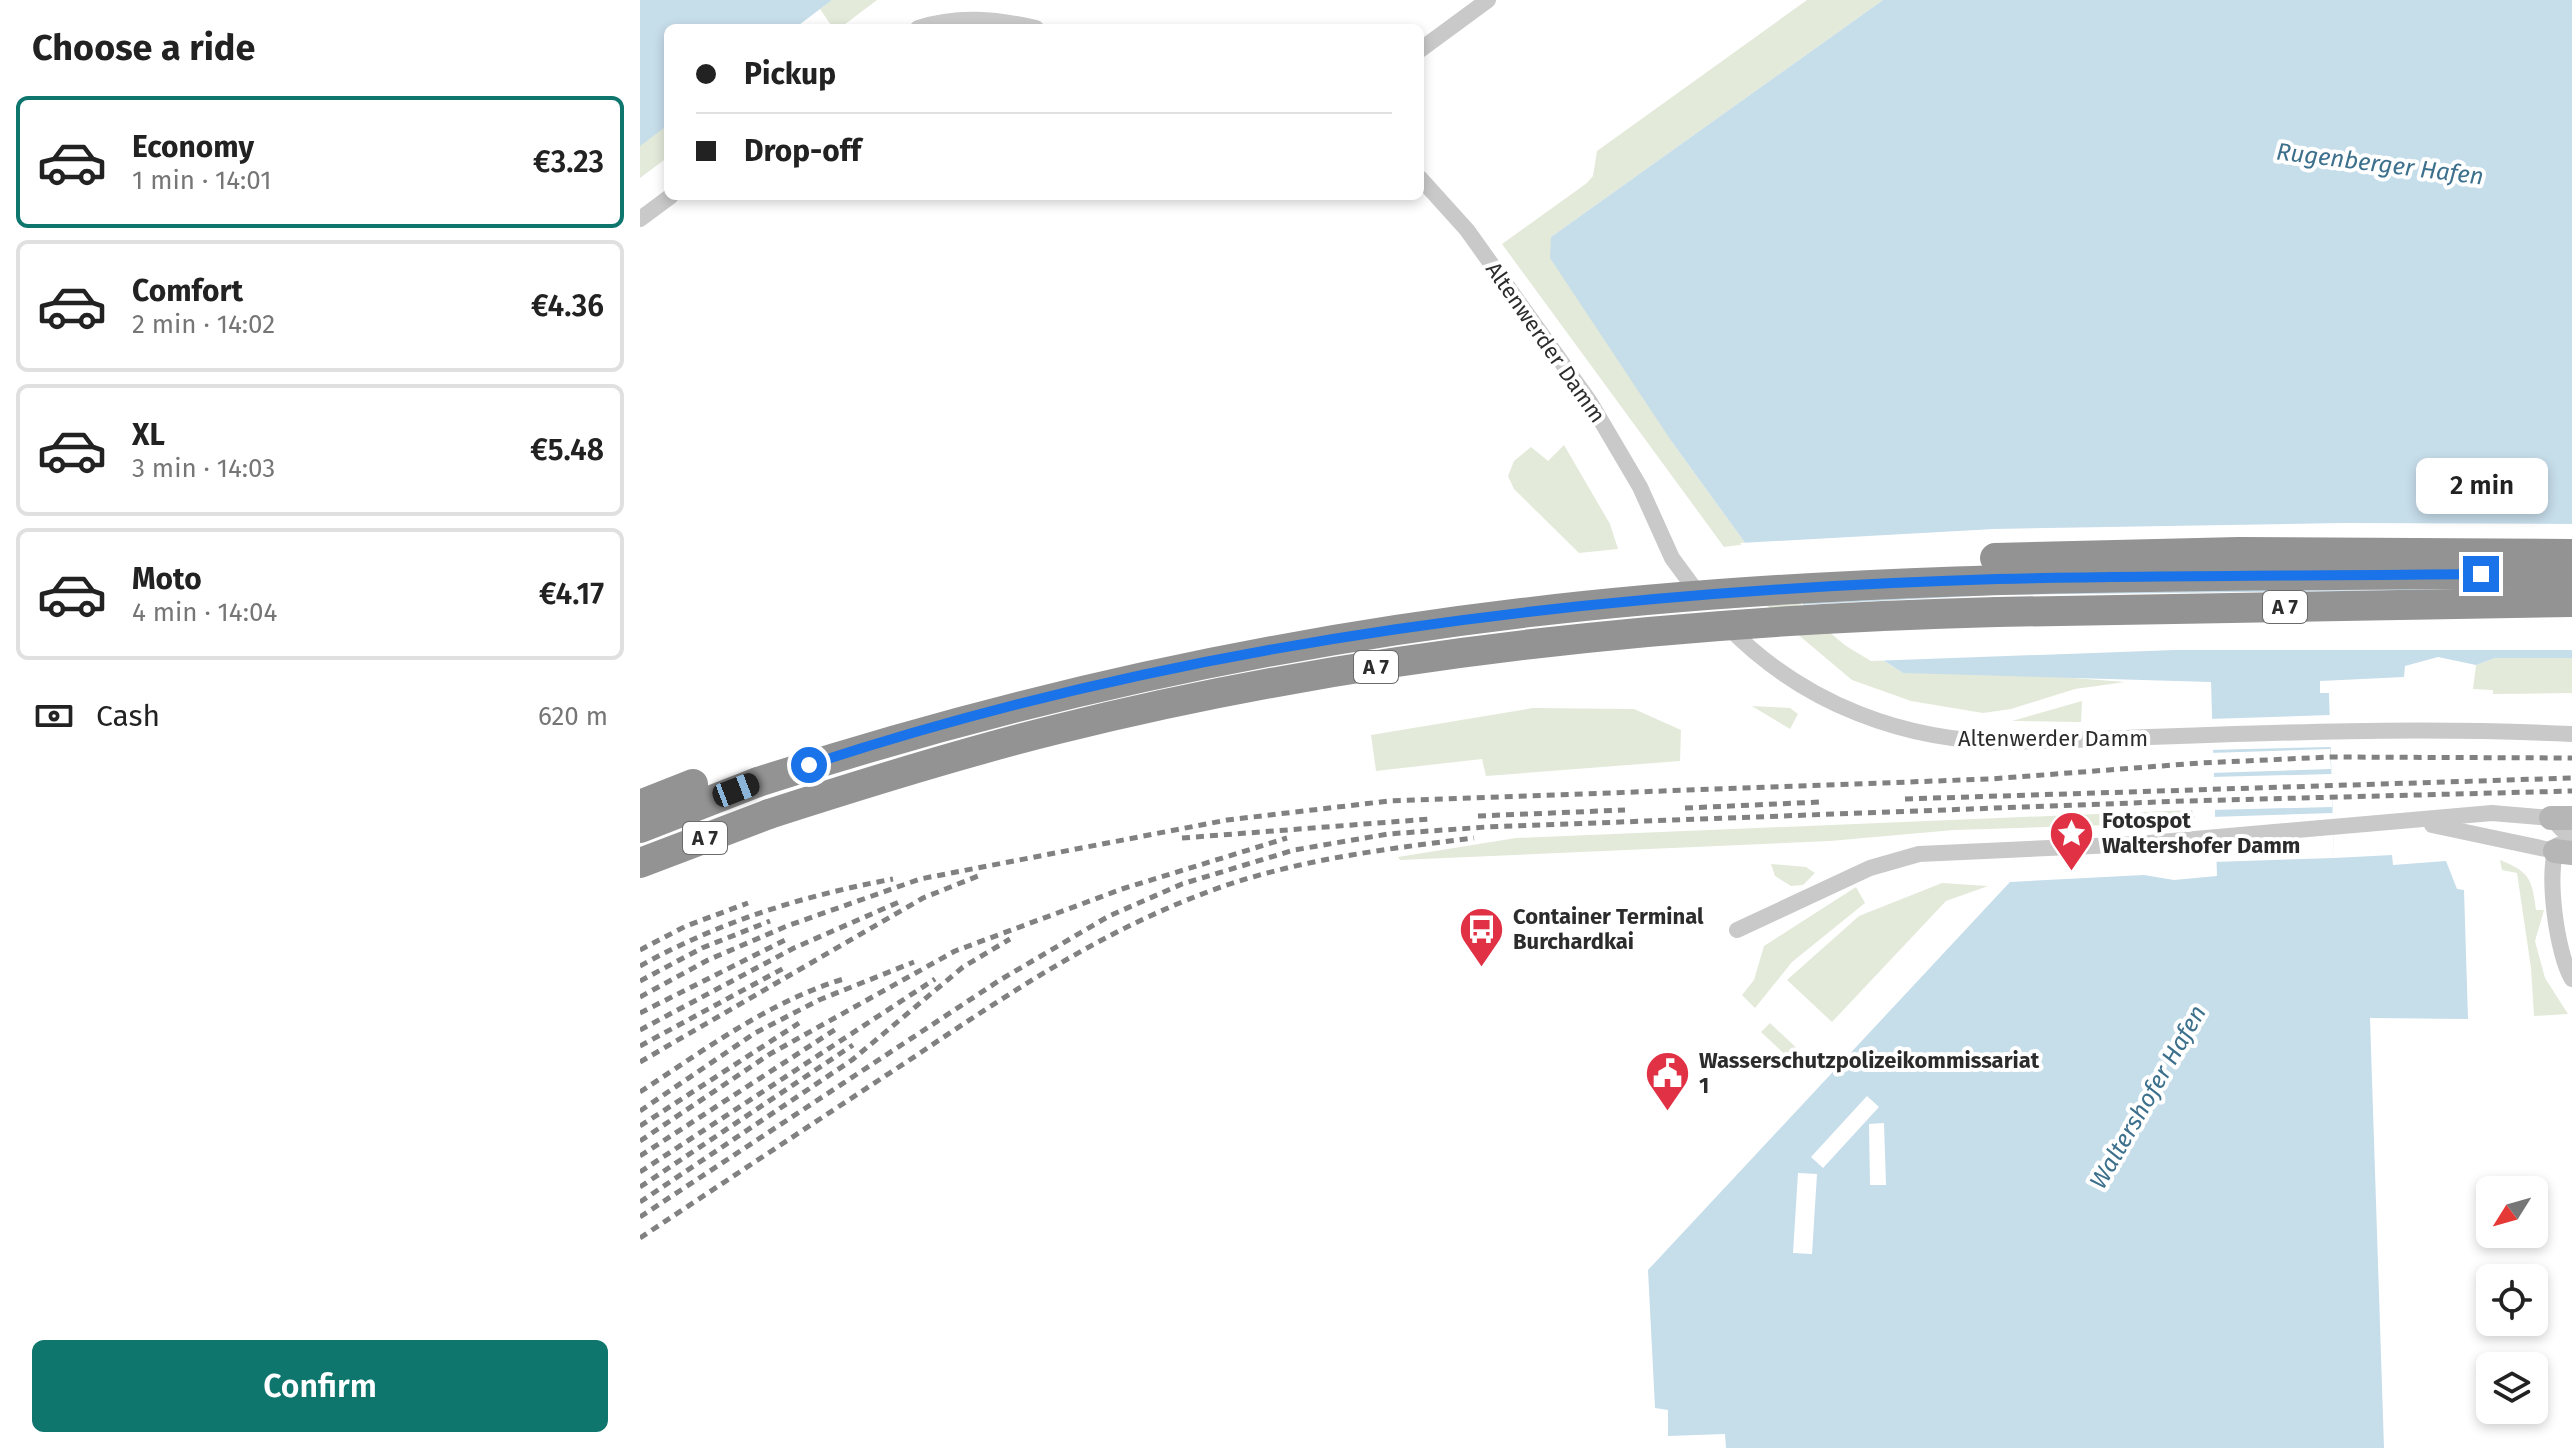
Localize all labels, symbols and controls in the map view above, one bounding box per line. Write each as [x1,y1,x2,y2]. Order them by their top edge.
text: Choose a ride [32,26,255,70]
text: Pickup [744,56,836,92]
icon: car [36,126,108,198]
text: Economy [132,129,254,165]
text: Drop-off [744,133,861,169]
water label: Rugenberger Hafen [2275,137,2485,191]
text: €3.23 [533,144,604,180]
text: 1 min · 14:01 [132,165,271,196]
street label: Altenwerder Damm [1480,257,1611,428]
icon: car [36,270,108,342]
text: Comfort [132,273,243,309]
text: €4.36 [531,288,604,324]
text: 2 min · 14:02 [132,309,275,340]
icon: car [36,414,108,486]
text: XL [132,417,165,453]
text: €5.48 [530,432,604,468]
text: 3 min · 14:03 [132,453,275,484]
callout: 2 min [2415,458,2547,514]
text: 2 min [2450,470,2514,501]
route end [2463,556,2499,592]
icon: car [36,558,108,630]
text: Moto [132,561,202,597]
text: €4.17 [539,576,604,612]
road number: A 7 [2263,591,2307,623]
text: 4 min · 14:04 [132,597,277,628]
road number: A 7 [1354,651,1398,683]
icon: cash [32,694,76,738]
text: Cash [96,698,160,734]
text: 620 m [538,701,608,732]
street label: Altenwerder Damm [1958,725,2148,752]
route start [791,747,827,783]
car [709,770,763,810]
place label: Fotospot Waltershofer Damm [2102,807,2300,859]
place icon: Fotospot Waltershofer Damm [2047,809,2095,872]
road number: A 7 [683,822,727,854]
place label: Container Terminal Burchardkai [1513,903,1704,955]
bus stop icon: Container Terminal Burchardkai [1458,905,1506,968]
water label: Waltershofer Hafen [2084,1000,2212,1194]
place label: Wasserschutzpolizeikommissariat 1 [1699,1047,2040,1099]
public building icon: Wasserschutzpolizeikommissariat 1 [1644,1049,1692,1112]
north arrow [2476,1176,2548,1248]
map controls [2476,1176,2548,1424]
button: locate [2476,1264,2548,1336]
button: Confirm [32,1340,608,1432]
button: layers [2476,1352,2548,1424]

